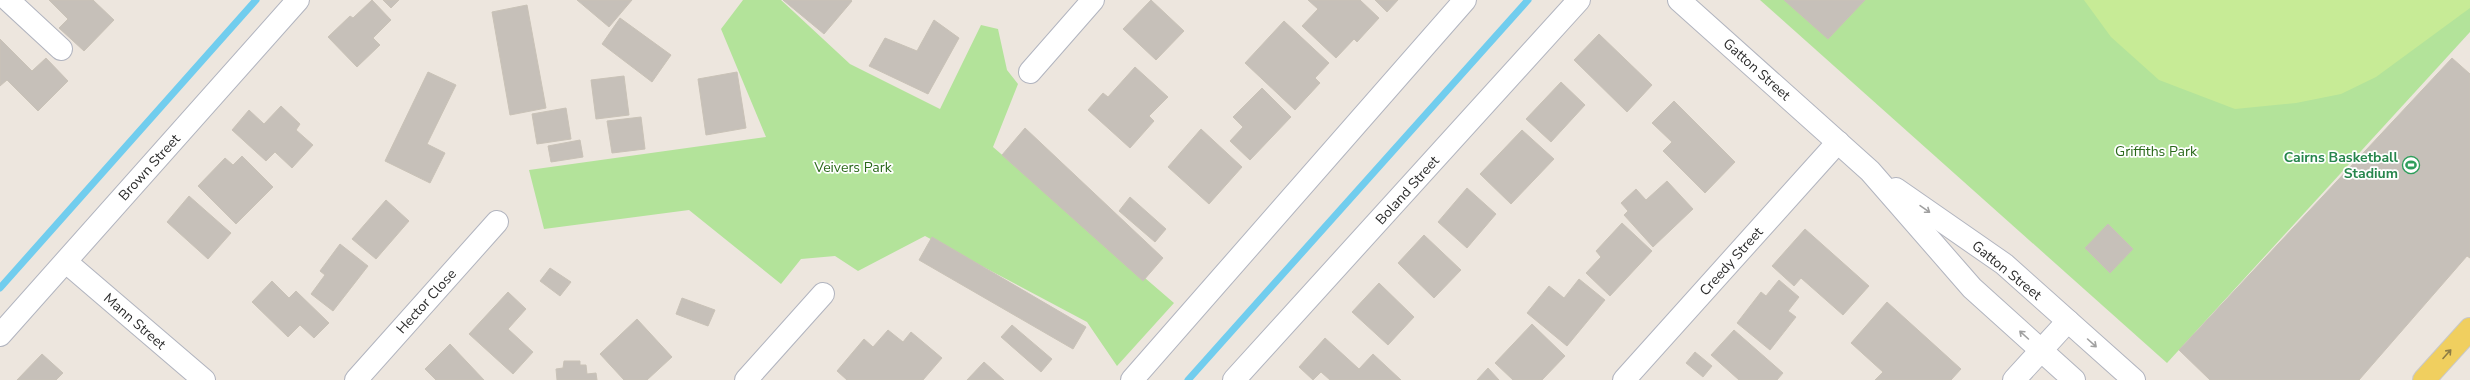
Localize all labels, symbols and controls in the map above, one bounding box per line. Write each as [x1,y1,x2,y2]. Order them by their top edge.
street label: Gatton Street [1719,34,1795,105]
street label: Brown Street [114,130,184,205]
park label: Griffiths Park [2115,142,2198,161]
place label: Cairns Basketball Stadium [2284,148,2399,183]
street label: Boland Street [1371,152,1444,229]
sports icon: Cairns Basketball Stadium [2401,155,2421,175]
park label: Veivers Park [813,158,893,177]
one-way arrow [1920,205,1931,213]
street label: Creedy Street [1695,223,1767,300]
street label: Gatton Street [1968,236,2046,304]
street label: Hector Close [392,265,461,338]
street label: Mann Street [99,289,170,354]
one-way arrow [2018,331,2029,340]
one-way arrow [2087,338,2098,347]
one-way arrow [2442,349,2452,359]

